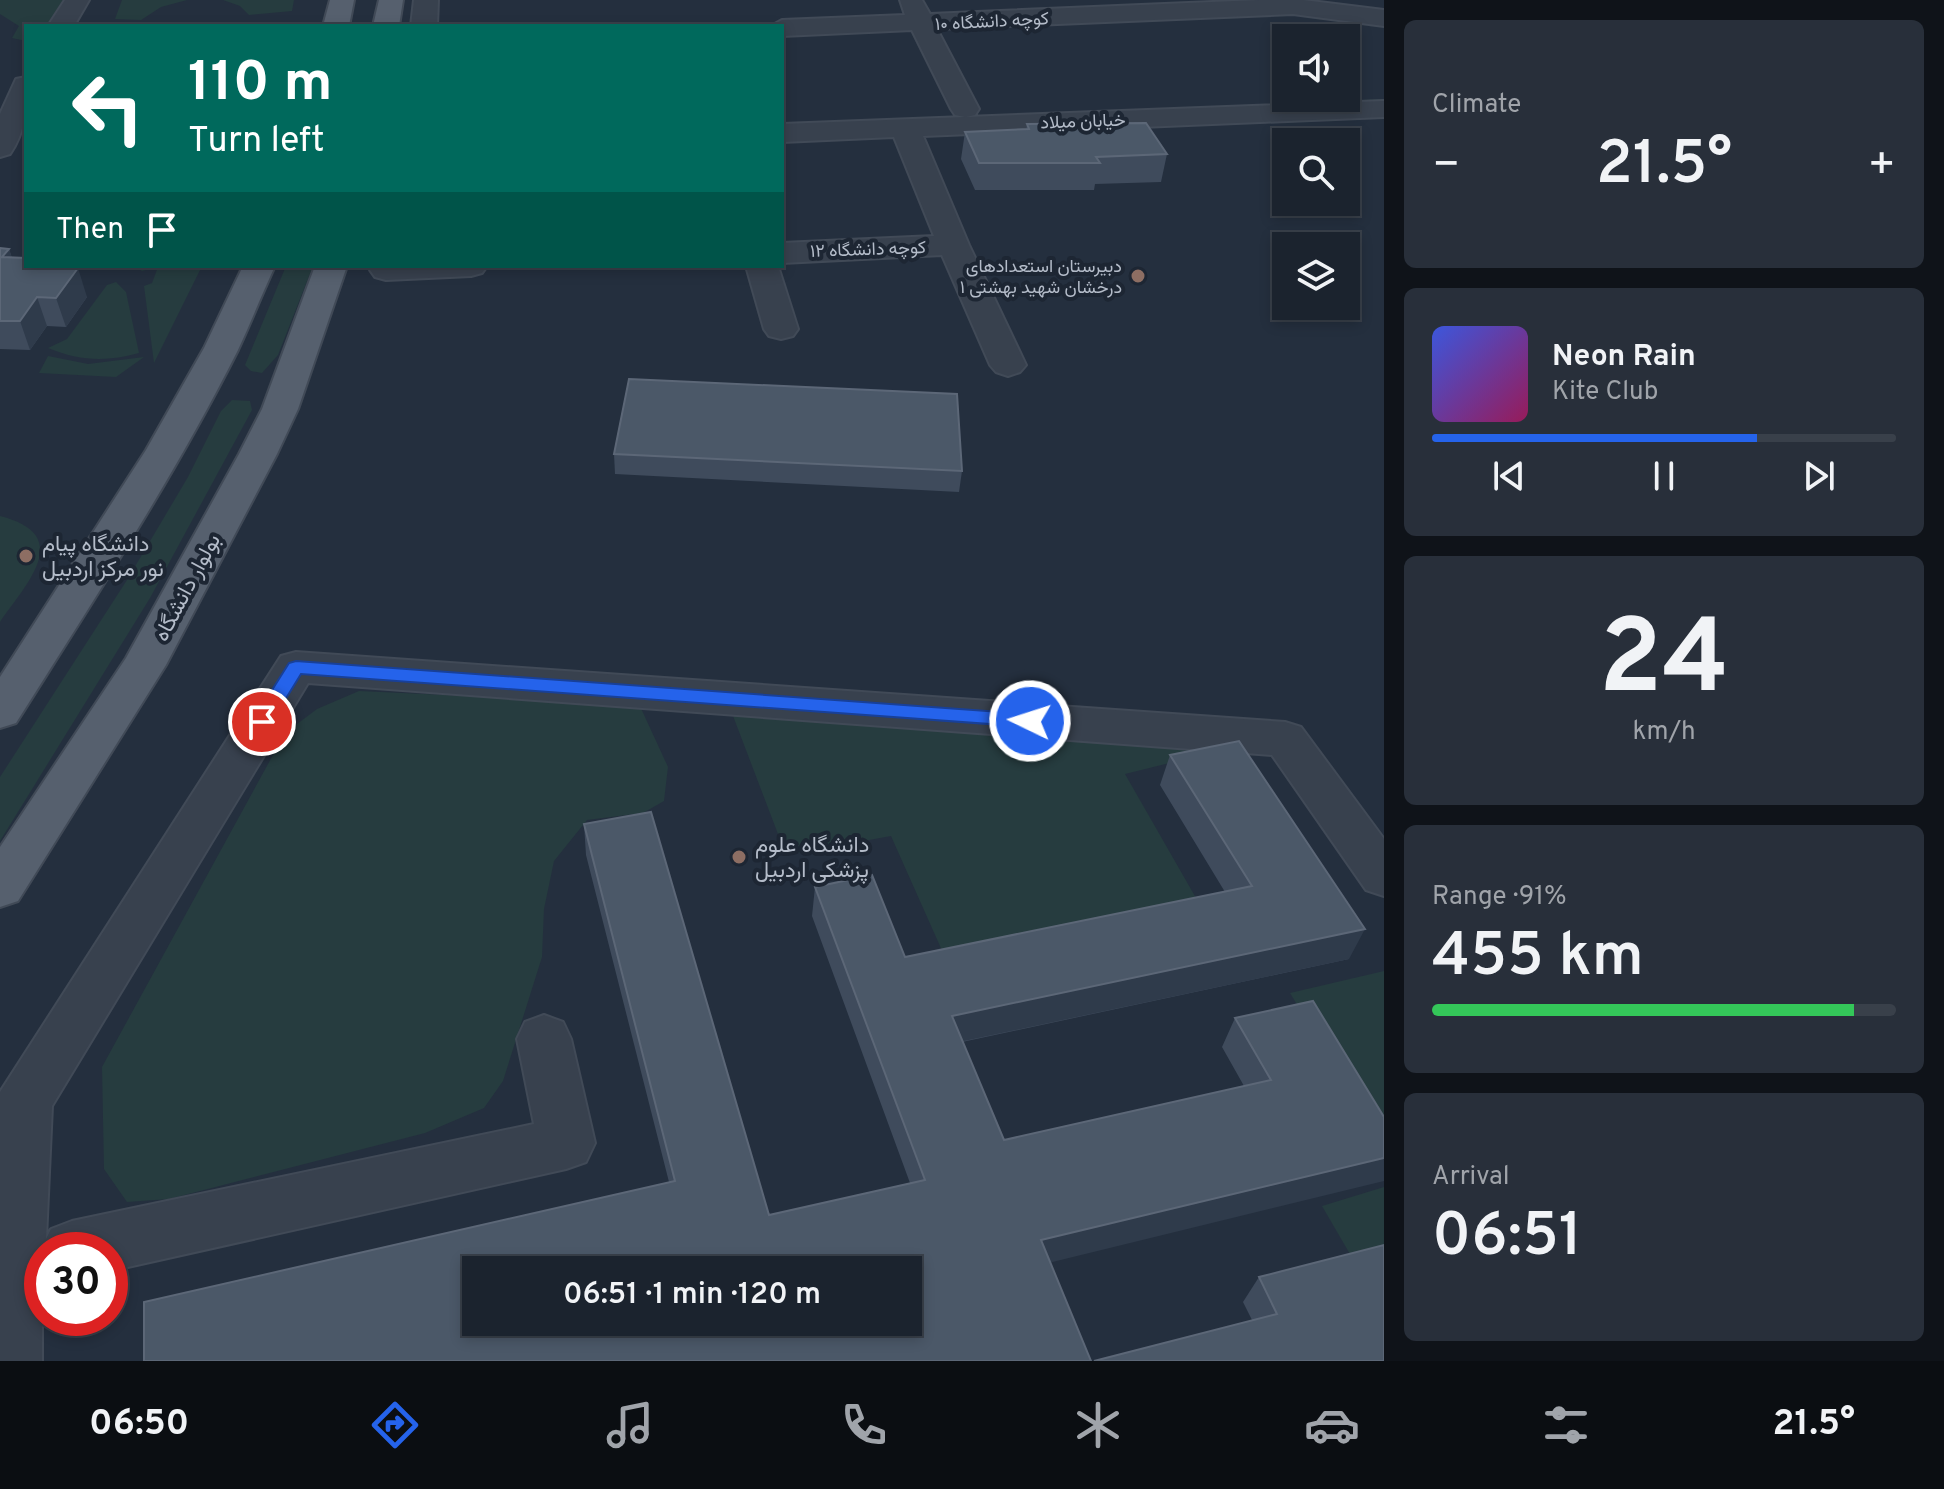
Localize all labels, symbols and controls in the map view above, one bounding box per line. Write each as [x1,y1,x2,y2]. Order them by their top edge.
street label: کوچه دانشگاه ۱۰ [935,8,1050,37]
map controls [1272,24,1360,320]
button: sound [1272,24,1360,112]
text: 110 m [188,50,333,120]
icon: left [56,56,160,160]
text: Climate [1432,89,1521,122]
street label: خیابان میلاد [1040,110,1126,135]
text: Turn left [188,119,325,165]
button: search [1272,128,1360,216]
text: 21.5° [1596,129,1732,205]
text: − [1432,139,1460,195]
text: + [1868,139,1896,195]
icon: arrive [140,208,184,252]
text: Then [56,212,124,249]
button: layers [1272,232,1360,320]
street label: کوچه دانشگاه ۱۲ [810,237,926,264]
place label: دبیرستان استعدادهای درخشان شهید بهشتی ۱ [960,256,1122,300]
marker: دبیرستان استعدادهای درخشان شهید بهشتی ۱ [1129,267,1147,285]
text: Neon Rain [1552,339,1696,376]
text: Kite Club [1552,376,1658,409]
icon: previous [1487,454,1531,498]
icon: pause [1642,454,1686,498]
icon: next [1797,454,1841,498]
street label: بولوار دانشگاه [149,530,228,647]
place label: دانشگاه پیام نور مرکز اردبیل [42,532,164,584]
marker: دانشگاه پیام نور مرکز اردبیل [17,547,35,565]
text: 24 [1599,598,1729,730]
position arrow [988,679,1072,763]
pin [228,688,296,756]
icon: arrive [240,700,284,744]
text: km/h [1632,716,1696,749]
place label: دانشگاه علوم پزشکی اردبیل [755,833,869,885]
marker: دانشگاه علوم پزشکی اردبیل [730,848,748,866]
text: Range · 91% [1432,881,1567,914]
text: 455 km [1432,921,1644,997]
text: Arrival [1432,1161,1510,1194]
text: 06:51 [1432,1201,1582,1277]
speed limit sign: 30 [24,1232,128,1336]
text: 06:51 · 1 min · 120 m [563,1277,821,1314]
icon: directions [367,1397,423,1453]
icon: music [602,1397,658,1453]
icon: phone [836,1397,892,1453]
icon: climate [1070,1397,1126,1453]
icon: car [1304,1397,1360,1453]
icon: filters [1538,1397,1594,1453]
text: 06:50 [89,1402,189,1448]
text: 21.5° [1773,1402,1855,1448]

